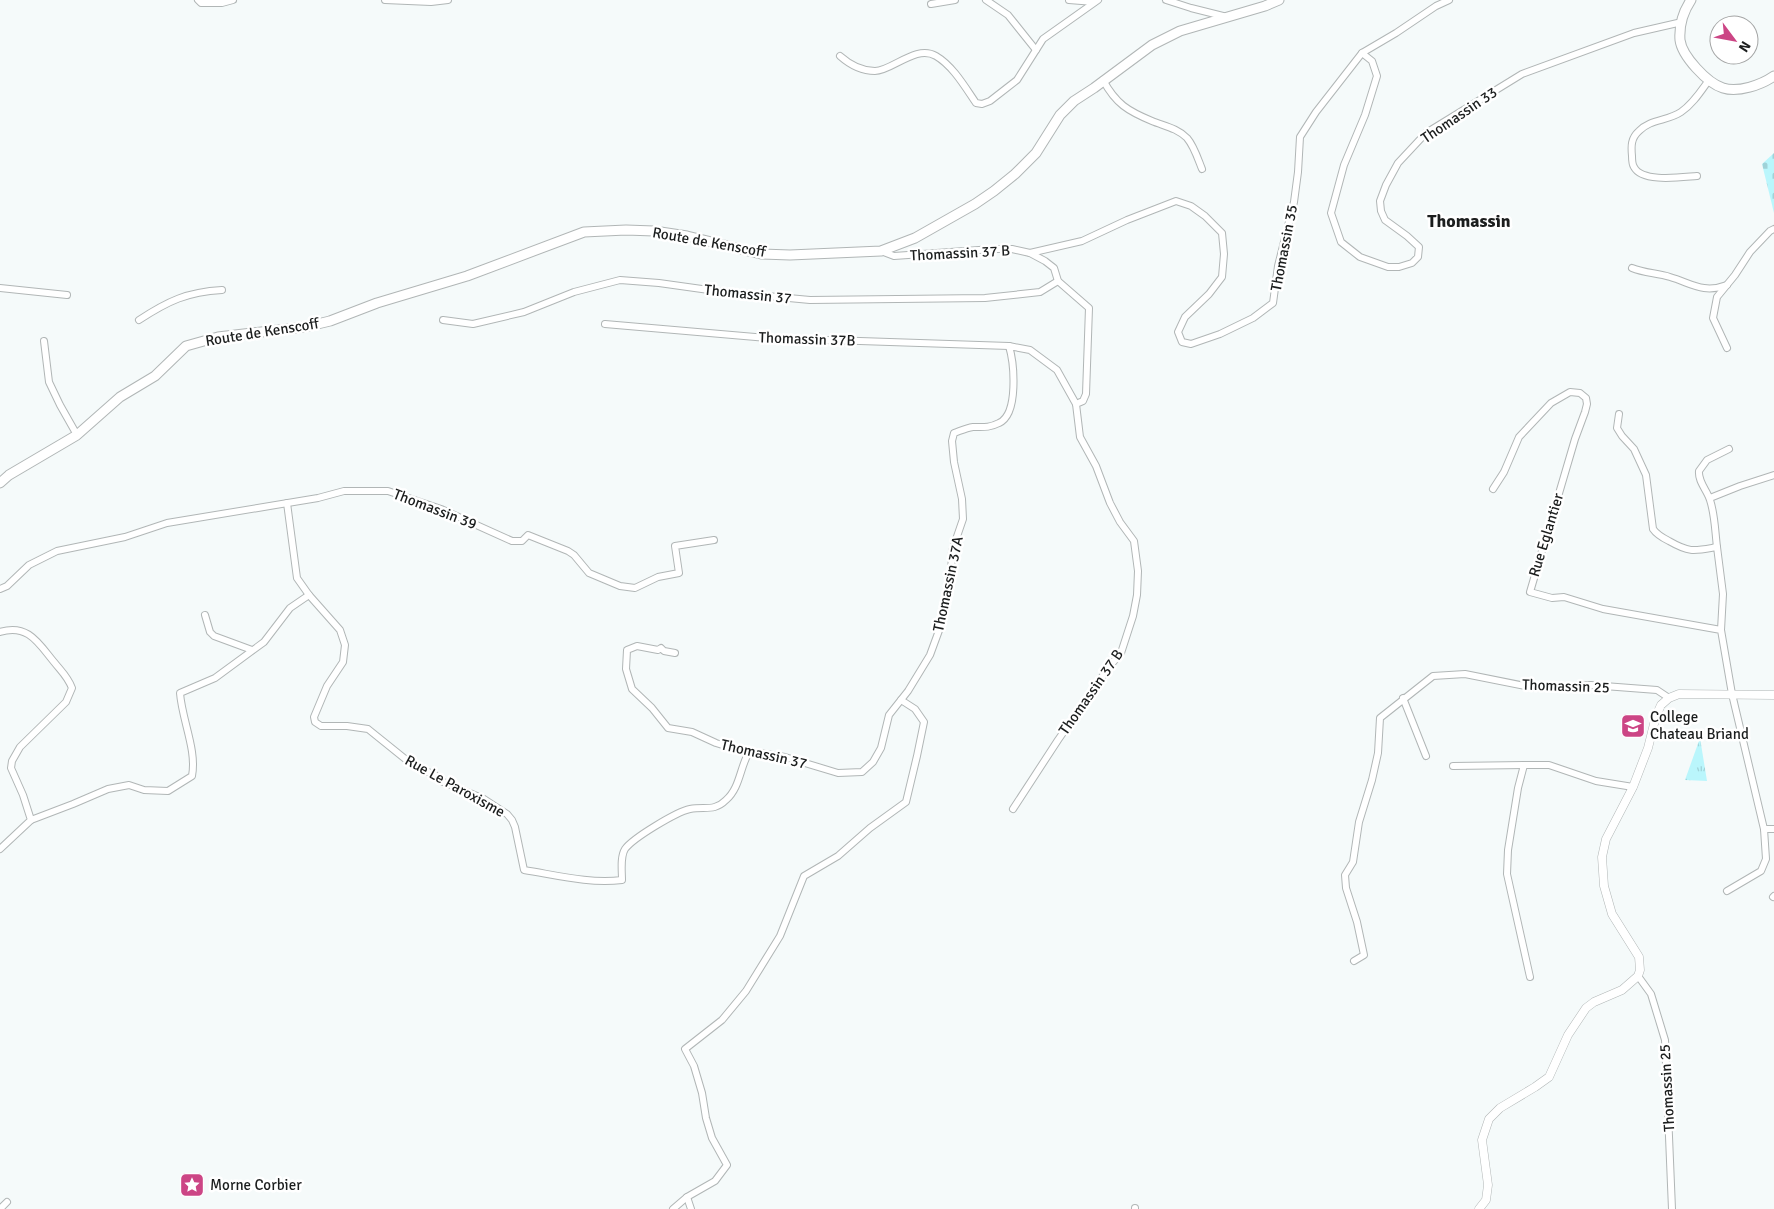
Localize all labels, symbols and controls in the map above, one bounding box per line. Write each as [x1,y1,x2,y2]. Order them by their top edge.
north arrow [1709,15,1759,65]
text: N [1735,38,1754,55]
street label: Thomassin 33 [1418,83,1500,147]
street label: Thomassin 35 [1267,203,1301,293]
district label: Thomassin [1427,210,1511,232]
street label: Route de Kenscoff [651,223,768,261]
street label: Thomassin 37 B [910,241,1010,265]
street label: Thomassin 37 [703,280,793,308]
street label: Route de Kenscoff [204,314,321,350]
street label: Thomassin 37B [758,328,856,350]
street label: Thomassin 39 [391,485,479,533]
street label: Rue Eglantier [1525,491,1567,579]
street label: Thomassin 37A [929,535,967,633]
street label: Thomassin 37 B [1055,646,1127,738]
street label: Thomassin 25 [1522,675,1610,697]
place label: College Chateau Briand [1650,708,1749,743]
school or university icon: College Chateau Briand [1620,713,1646,739]
street label: Thomassin 37 [719,735,809,773]
street label: Rue Le Paroxisme [402,751,508,821]
street label: Thomassin 25 [1656,1044,1678,1132]
place icon: Morne Corbier [179,1172,205,1198]
place label: Morne Corbier [210,1176,302,1194]

